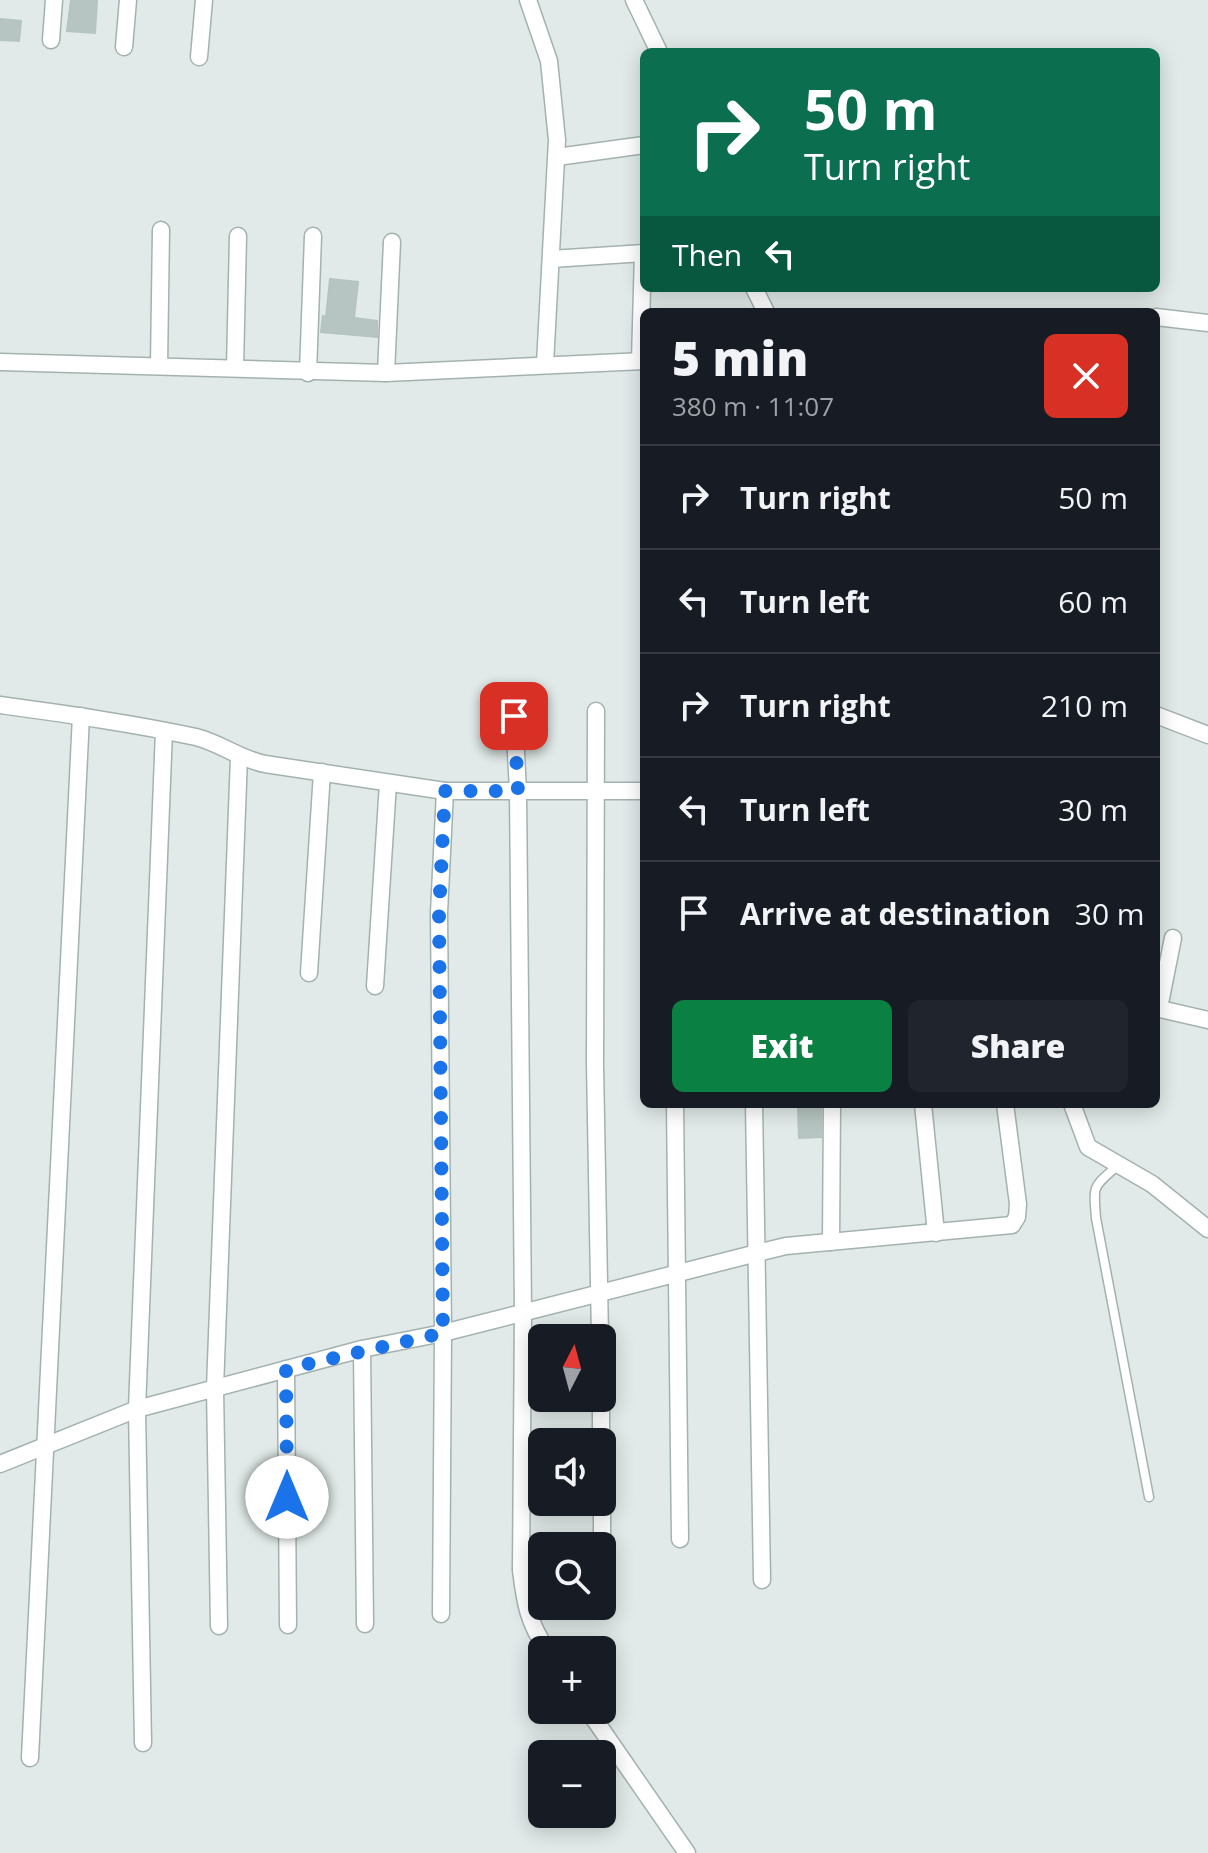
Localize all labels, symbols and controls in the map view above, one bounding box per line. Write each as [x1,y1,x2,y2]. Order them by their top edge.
text: 50 m [804,70,938,146]
icon: right [672,80,776,184]
text: Turn right [804,142,970,191]
icon: left [758,232,802,276]
text: Then [672,234,742,275]
text: 5 min [672,325,808,390]
button: close [1044,334,1128,418]
text: 380 m · 11:07 [672,388,834,424]
icon: right [672,475,716,519]
text: Turn right [740,477,891,518]
text: 50 m [1058,477,1128,518]
icon: left [672,579,716,623]
text: Turn left [740,581,870,622]
text: 60 m [1058,581,1128,622]
pin [480,682,548,750]
icon: right [672,683,716,727]
text: Turn right [740,685,891,726]
text: 210 m [1041,685,1128,726]
icon: arrive [492,694,536,738]
icon: left [672,787,716,831]
text: Turn left [740,789,870,830]
text: 30 m [1058,789,1128,830]
icon: arrive [672,891,716,935]
text: Arrive at destination [740,893,1051,934]
text: 30 m [1075,893,1145,934]
button: Exit [672,1000,892,1092]
button: Share [908,1000,1128,1092]
north arrow [528,1324,616,1412]
map controls [528,1324,616,1828]
button: sound [528,1428,616,1516]
position arrow [245,1455,329,1539]
button: search [528,1532,616,1620]
button: + [528,1636,616,1724]
button: − [528,1740,616,1828]

